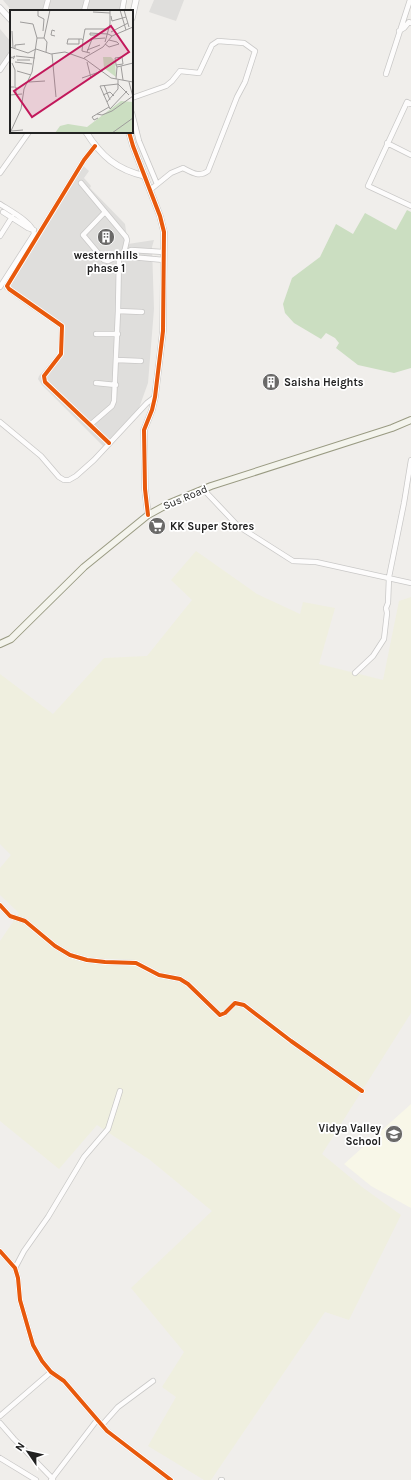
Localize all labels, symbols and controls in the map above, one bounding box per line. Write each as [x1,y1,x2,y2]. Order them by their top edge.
inset map [10,10,133,133]
building icon: westernhills phase 1 [96,227,116,247]
place label: westernhills phase 1 [74,249,138,275]
building icon: Saisha Heights [261,372,281,392]
place label: Saisha Heights [284,376,364,389]
street label: Sus Road [161,482,209,513]
supermarket icon: KK Super Stores [147,516,167,536]
place label: KK Super Stores [170,520,254,533]
place label: Vidya Valley School [319,1122,381,1148]
school or university icon: Vidya Valley School [384,1124,404,1144]
north arrow [8,1432,48,1472]
text: N [13,1440,28,1454]

